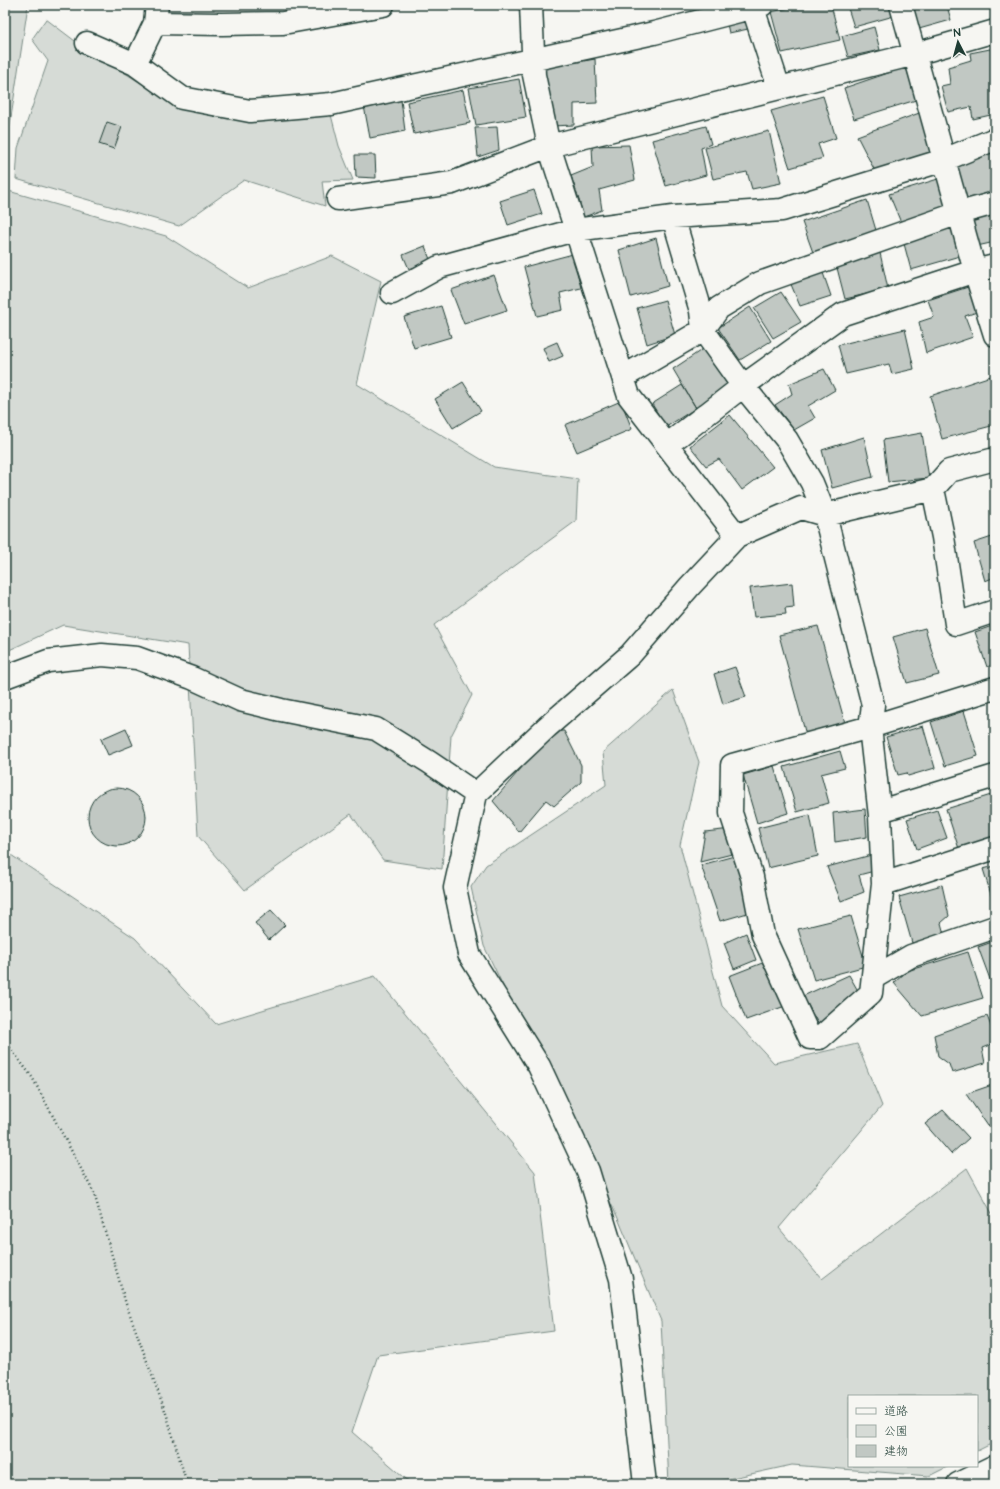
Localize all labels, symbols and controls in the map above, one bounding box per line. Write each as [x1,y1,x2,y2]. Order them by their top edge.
north arrow [938,22,978,62]
text: N [953,25,961,40]
legend [848,1395,978,1467]
text: 道路 [884,1403,908,1420]
text: 公園 [884,1423,908,1440]
text: 建物 [884,1443,908,1460]

